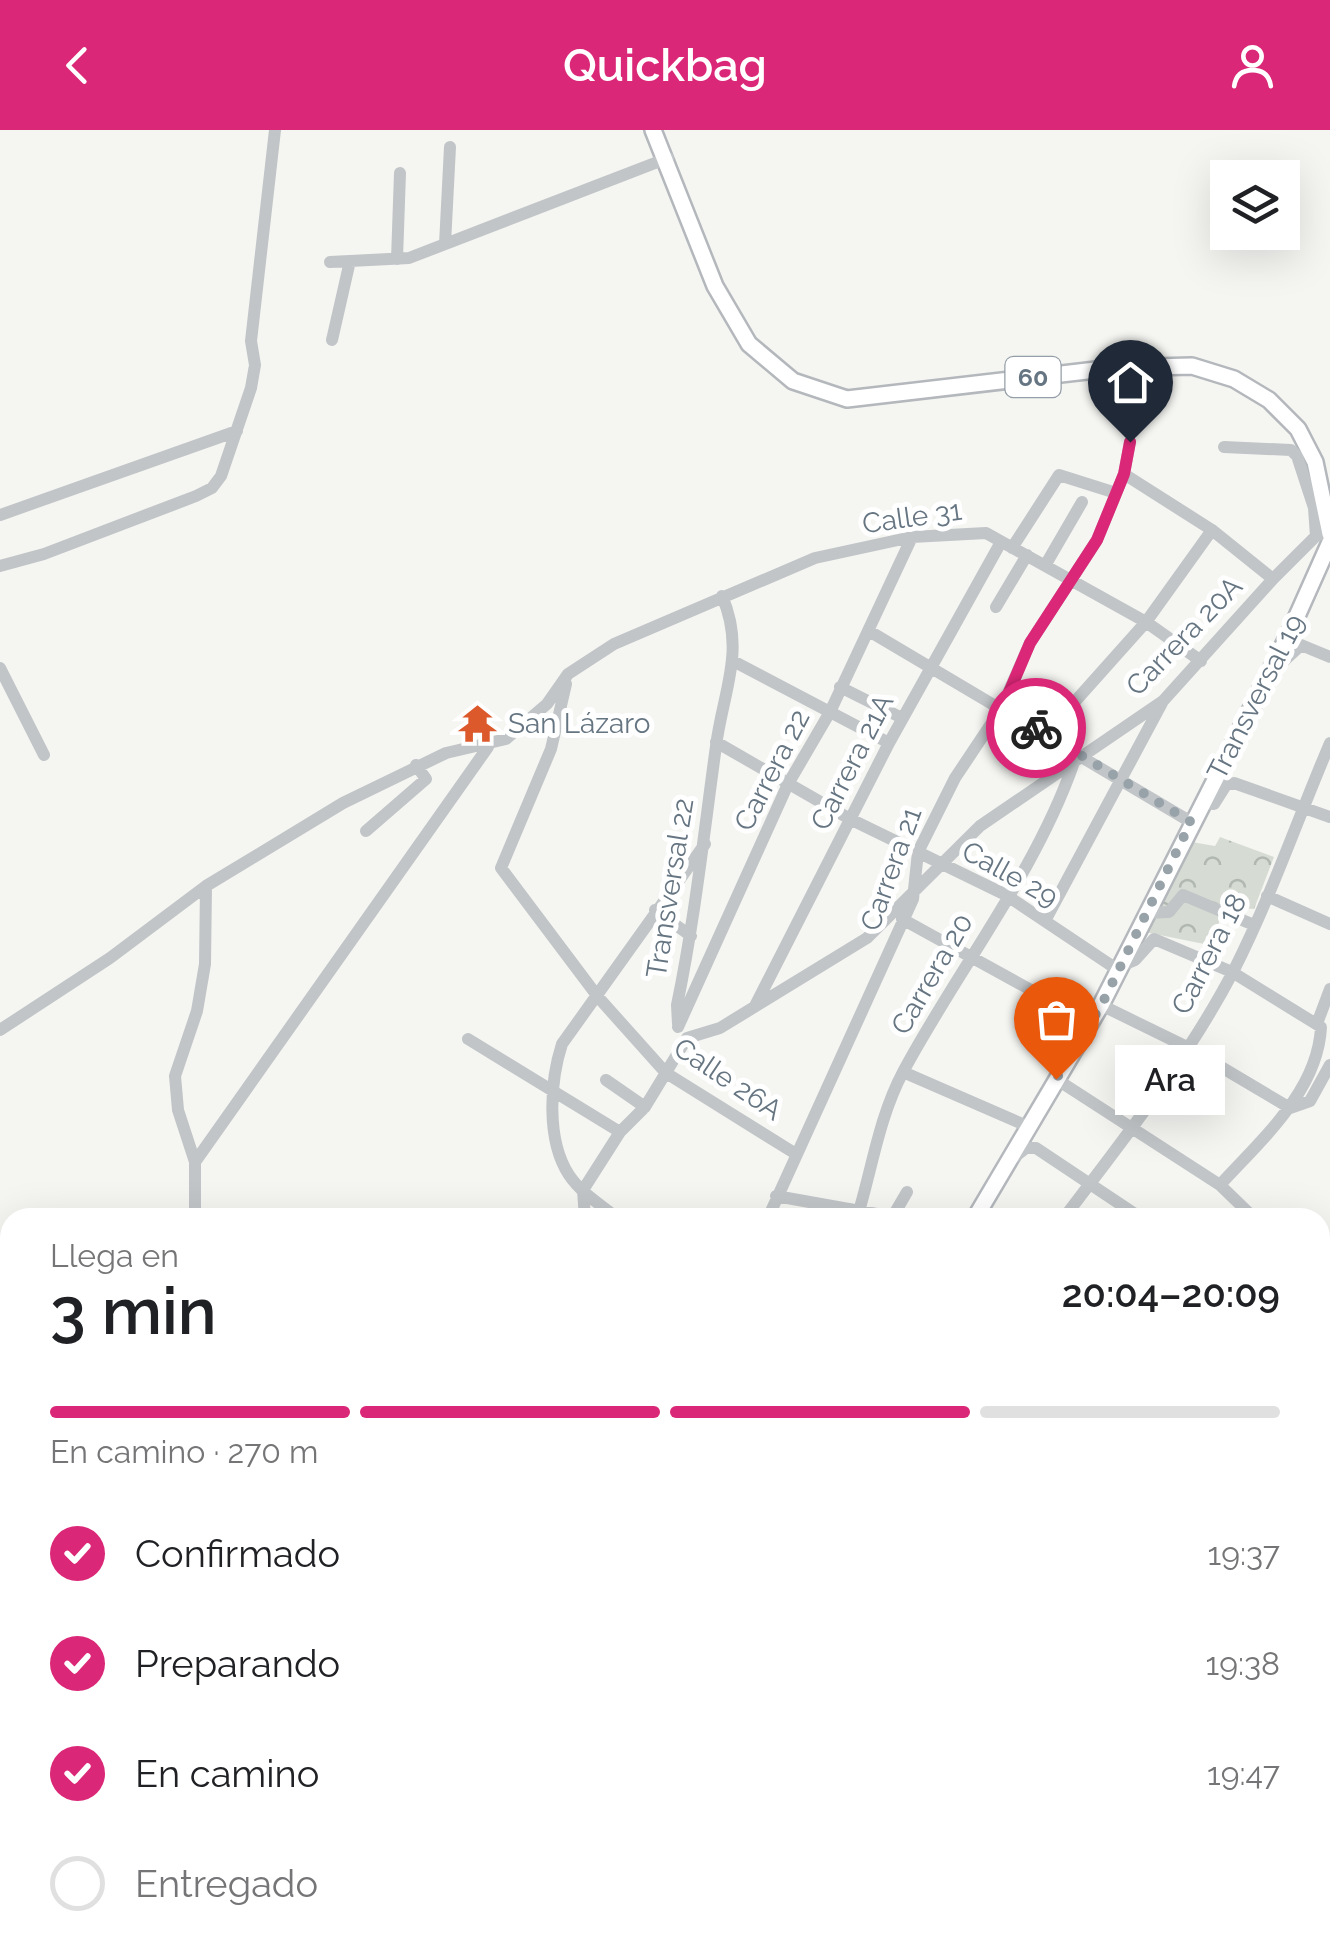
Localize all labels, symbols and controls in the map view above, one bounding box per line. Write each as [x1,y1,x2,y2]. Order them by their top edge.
icon: back [50,38,105,93]
icon: person [1225,38,1280,93]
text: Quickbag [563,39,767,92]
map controls [1210,160,1300,250]
button: layers [1210,160,1300,250]
pin [1088,340,1173,443]
icon: home [1103,355,1158,410]
road number: 60 [1006,357,1060,397]
street label: Calle 31 [860,494,964,540]
street label: Carrera 20A [1119,570,1249,702]
street label: Transversal 19 [1200,609,1312,785]
courier [986,678,1086,778]
street label: Carrera 21A [804,689,900,835]
icon: bike [1009,701,1064,756]
temple icon: San Lázaro [457,702,499,744]
street label: Carrera 22 [727,704,817,836]
place label: San Lázaro [508,707,650,740]
street label: Transversal 22 [639,796,701,980]
street label: Carrera 21 [853,803,929,935]
street label: Calle 29 [956,834,1064,914]
street label: Carrera 18 [1165,888,1253,1020]
street label: Carrera 20 [884,908,980,1040]
pin [1014,977,1099,1080]
icon: bag [1029,992,1084,1047]
street label: Calle 26A [668,1031,788,1127]
callout: Ara [1116,1044,1226,1114]
text: Ara [1144,1061,1196,1098]
text: Llega en [50,1237,179,1274]
text: 20:04–20:09 [1062,1271,1280,1316]
text: 3 min [50,1273,217,1349]
text: En camino · 270 m [50,1433,318,1470]
icon: check [50,1526,105,1581]
text: Confirmado [135,1531,340,1576]
text: 19:37 [1207,1535,1280,1572]
icon: check [50,1636,105,1691]
text: Preparando [135,1641,340,1686]
text: 19:38 [1205,1645,1280,1682]
icon: check [50,1746,105,1801]
text: En camino [135,1751,319,1796]
text: 19:47 [1207,1755,1280,1792]
text: Entregado [135,1861,318,1906]

